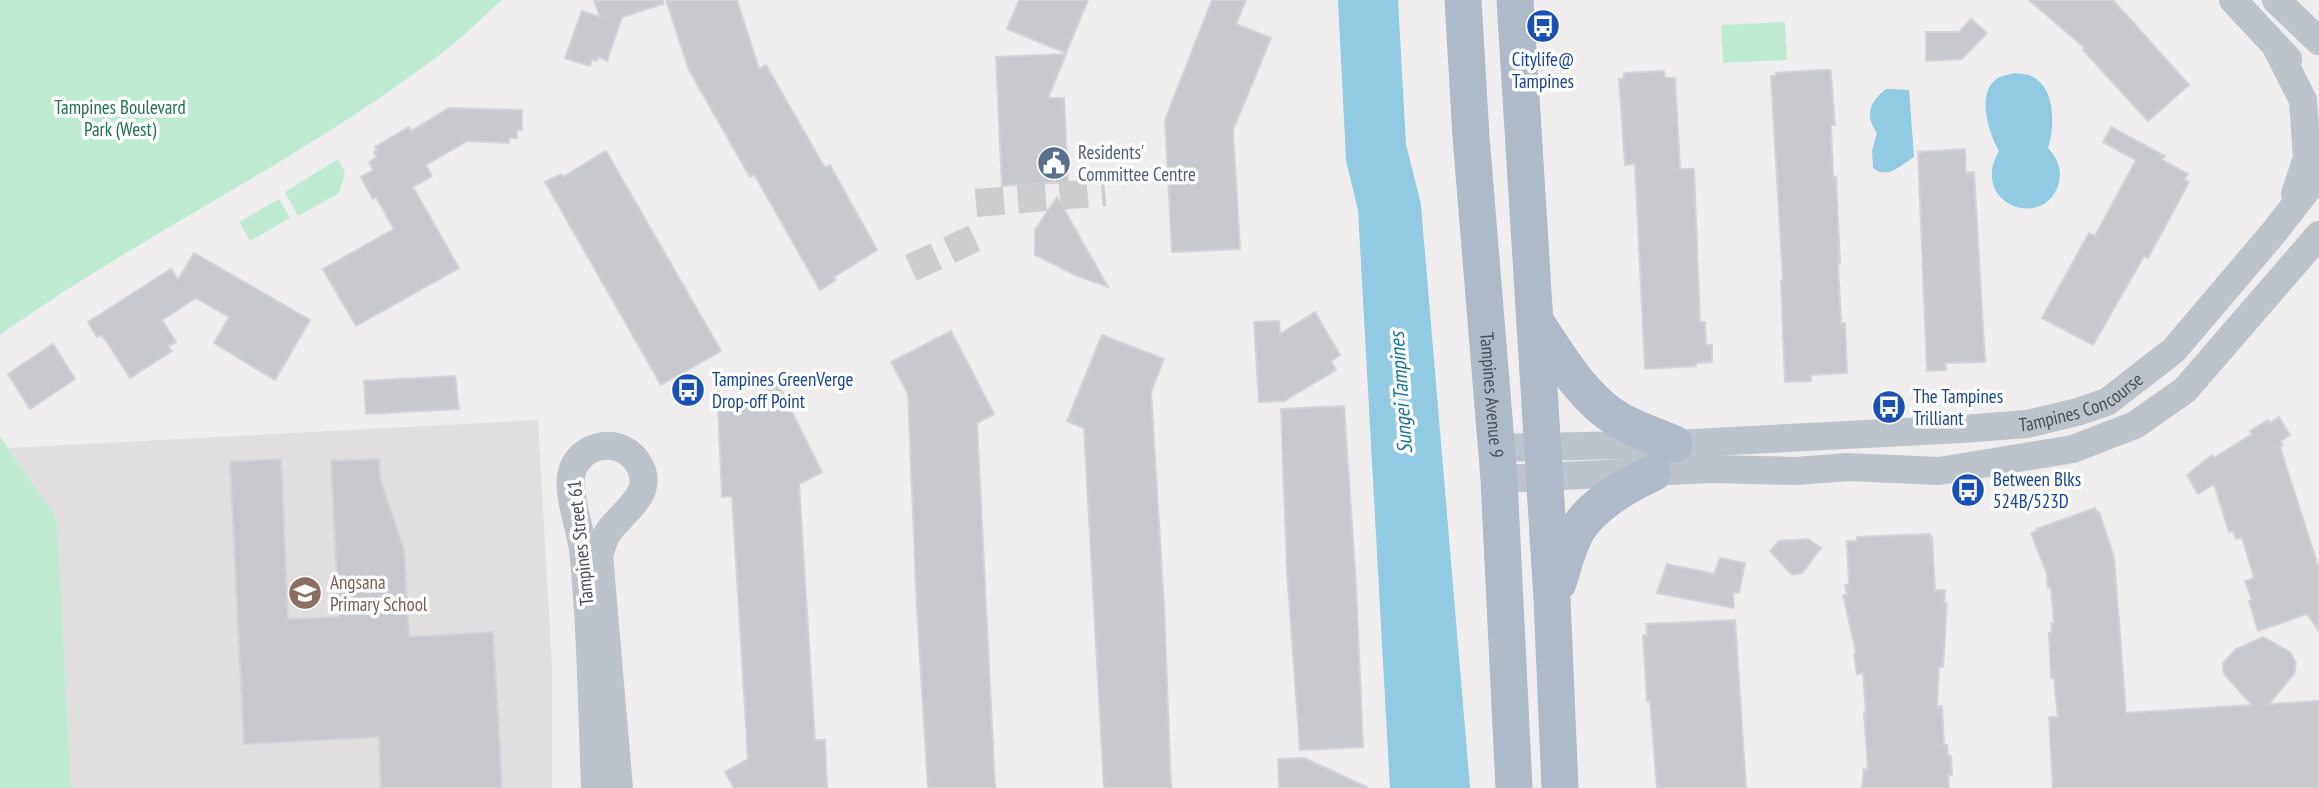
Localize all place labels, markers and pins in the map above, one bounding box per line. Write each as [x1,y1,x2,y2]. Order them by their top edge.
bus stop icon: Citylife@ Tampines [1524,7,1562,45]
place label: Citylife@ Tampines [1512,47,1574,93]
place label: Residents' Committee Centre [1078,140,1196,186]
public building icon: Residents' Committee Centre [1035,144,1073,182]
place label: Tampines GreenVerge Drop-off Point [712,367,853,413]
bus stop icon: Tampines GreenVerge Drop-off Point [669,371,707,409]
place label: The Tampines Trilliant [1913,384,2003,430]
bus stop icon: The Tampines Trilliant [1870,388,1908,426]
place label: Between Blks 524B/523D [1993,467,2081,513]
bus stop icon: Between Blks 524B/523D [1949,471,1987,509]
place label: Angsana Primary School [330,570,428,616]
school or university icon: Angsana Primary School [286,574,324,612]

